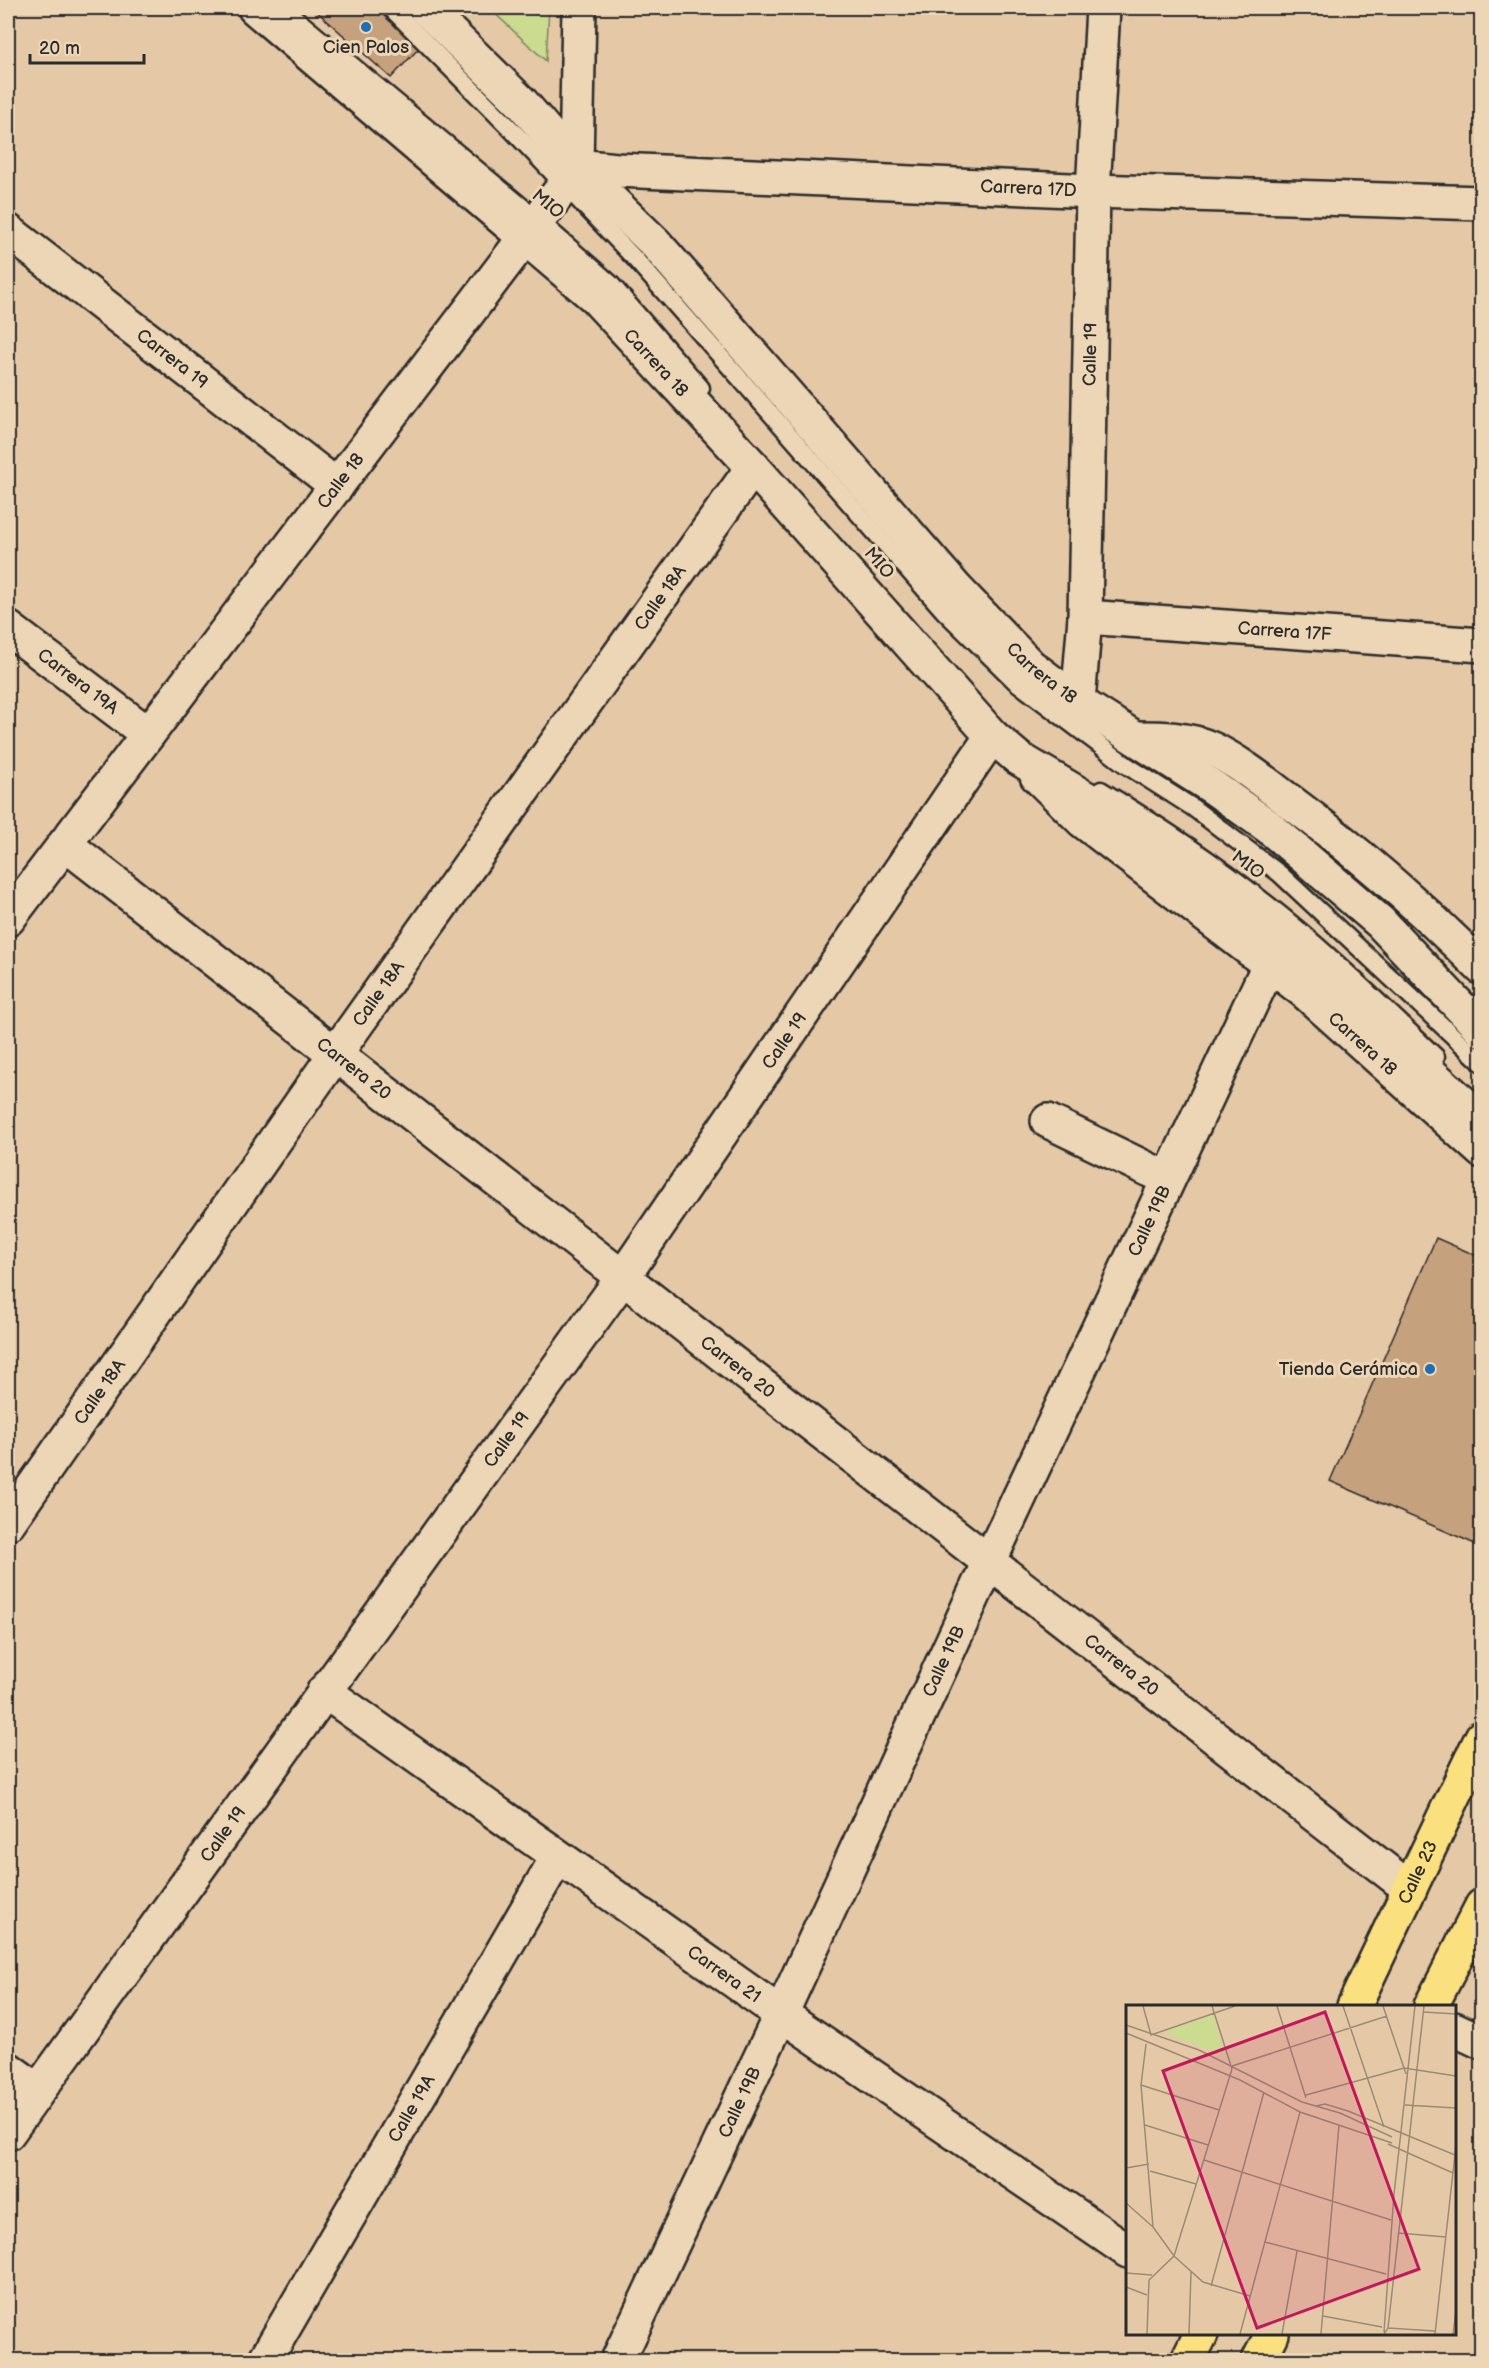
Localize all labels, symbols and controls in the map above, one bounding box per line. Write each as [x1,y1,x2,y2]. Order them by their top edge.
marker: Cien Palos [359,20,373,34]
scale bar [30,27,144,65]
place label: Cien Palos [323,37,409,58]
text: 20 m [39,38,80,59]
street label: Carrera 17D [980,176,1077,201]
street label: MIO [528,185,568,223]
street label: Calle 19 [1079,322,1101,386]
street label: Carrera 19 [132,324,212,393]
street label: Carrera 18 [619,324,693,401]
street label: Calle 18 [313,449,368,513]
street label: MIO [860,543,898,583]
street label: Calle 18A [630,561,690,634]
street label: Carrera 17F [1237,617,1332,645]
street label: Carrera 18 [1002,638,1081,708]
street label: Carrera 19A [34,644,123,718]
street label: MIO [1228,846,1268,884]
street label: Calle 18A [348,957,409,1030]
street label: Calle 19 [757,1008,811,1073]
street label: Carrera 18 [1324,1008,1401,1080]
street label: Carrera 20 [313,1033,396,1104]
street label: Calle 19B [1123,1182,1175,1260]
street label: Carrera 20 [696,1331,779,1402]
street label: Calle 18A [70,1355,130,1429]
place label: Tienda Cerámica [1279,1359,1418,1380]
marker: Tienda Cerámica [1423,1362,1437,1376]
street label: Calle 19 [479,1407,533,1472]
street label: Calle 19B [918,1622,969,1700]
street label: Carrera 20 [1080,1629,1163,1700]
street label: Calle 19 [196,1802,250,1866]
street label: Calle 23 [1394,1837,1442,1907]
street label: Carrera 21 [683,1941,765,2007]
inset map [1126,2005,1456,2335]
street label: Calle 19B [714,2063,765,2141]
street label: Calle 19A [383,2071,439,2146]

